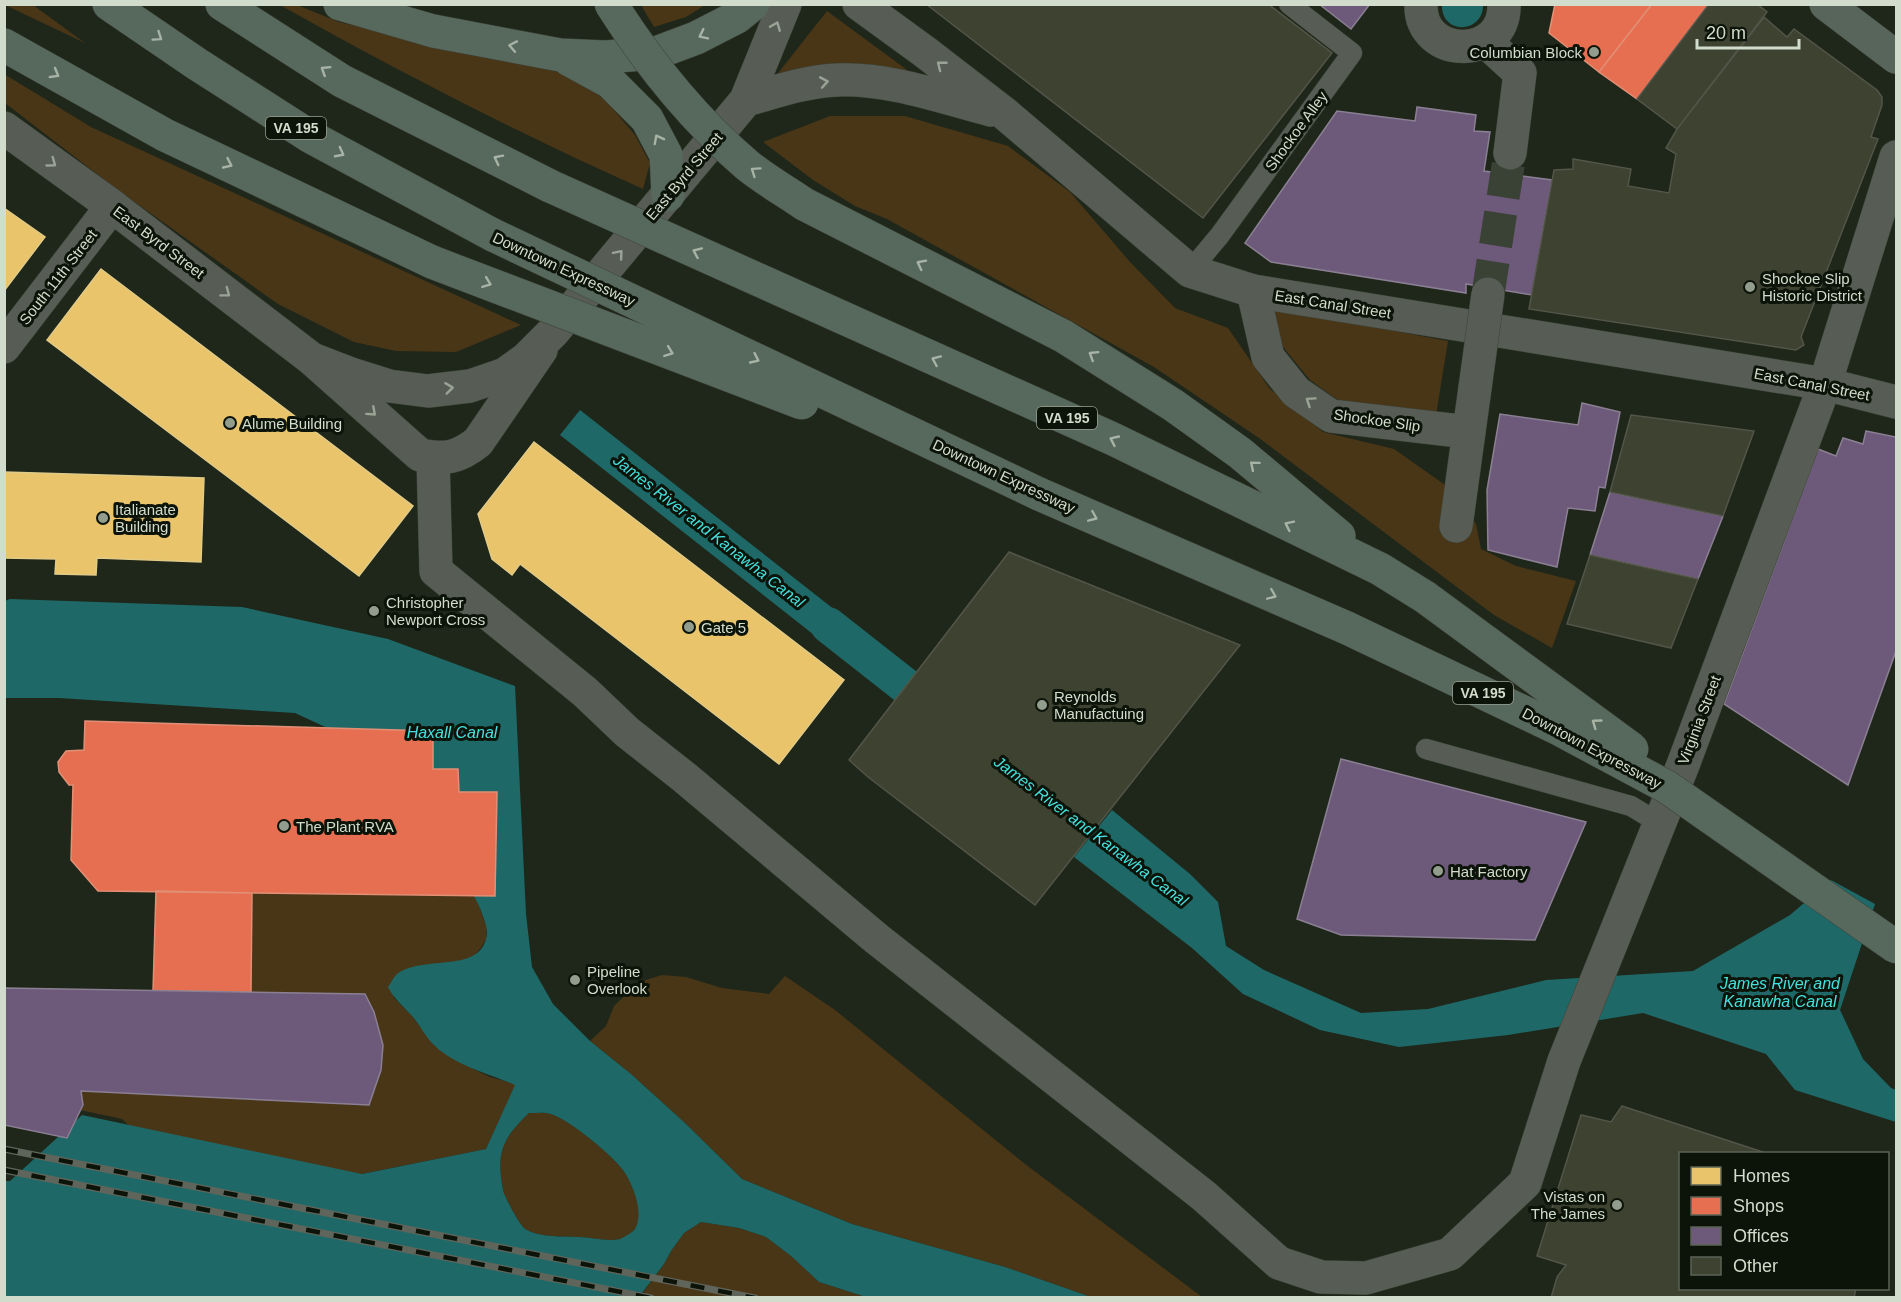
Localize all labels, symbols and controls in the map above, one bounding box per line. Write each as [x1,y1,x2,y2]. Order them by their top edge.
scale bar [1697,12,1799,50]
one-way arrow [769,22,781,33]
text: 20 m [1706,23,1746,43]
one-way arrow [698,27,709,39]
one-way arrow [151,30,162,41]
one-way arrow [508,40,518,53]
place label: Columbian Block [1469,44,1582,61]
marker: Columbian Block [1587,45,1601,59]
one-way arrow [937,61,948,72]
one-way arrow [321,65,331,77]
one-way arrow [49,66,60,78]
one-way arrow [818,76,828,89]
street label: Shockoe Alley [1261,87,1331,174]
road number: VA 195 [266,117,326,139]
street label: East Byrd Street [642,128,726,223]
one-way arrow [654,135,665,145]
one-way arrow [334,146,344,157]
one-way arrow [45,155,56,166]
one-way arrow [493,155,504,167]
one-way arrow [221,157,232,169]
one-way arrow [751,167,762,178]
street label: East Byrd Street [110,202,208,282]
street label: South 11th Street [16,226,101,328]
street label: Downtown Expressway [490,229,638,310]
one-way arrow [692,247,703,259]
one-way arrow [612,250,623,261]
one-way arrow [916,259,927,271]
place label: Shockoe Slip Historic District [1762,270,1863,304]
one-way arrow [481,275,491,288]
marker: Shockoe Slip Historic District [1743,280,1757,294]
one-way arrow [219,286,230,297]
street label: East Canal Street [1274,286,1393,322]
one-way arrow [663,345,674,357]
one-way arrow [1089,350,1099,362]
one-way arrow [748,352,759,364]
one-way arrow [932,355,943,367]
street label: East Canal Street [1753,364,1872,404]
one-way arrow [445,383,454,395]
one-way arrow [1306,397,1316,409]
one-way arrow [365,405,375,416]
street label: Shockoe Slip [1332,405,1422,435]
road number: VA 195 [1037,407,1097,429]
place label: Alume Building [242,415,342,432]
marker: Alume Building [223,416,237,430]
one-way arrow [1110,435,1121,447]
street label: Downtown Expressway [930,436,1078,517]
water label: James River and Kanawha Canal [609,451,808,611]
one-way arrow [1250,461,1261,472]
place label: Italianate Building [115,501,176,535]
one-way arrow [1087,510,1098,522]
marker: Italianate Building [96,511,110,525]
one-way arrow [1285,521,1296,533]
one-way arrow [1266,588,1277,600]
place label: Christopher Newport Cross [386,594,485,628]
marker: Christopher Newport Cross [367,604,381,618]
place label: Gate 5 [701,619,746,636]
marker: Gate 5 [682,620,696,634]
street label: Virginia Street [1674,672,1724,767]
road number: VA 195 [1453,682,1513,704]
place label: Reynolds Manufactuing [1054,688,1144,722]
marker: Reynolds Manufactuing [1035,698,1049,712]
street label: Downtown Expressway [1520,704,1665,792]
one-way arrow [1591,719,1602,730]
water label: Haxall Canal [407,724,498,741]
water label: James River and Kanawha Canal [990,752,1191,910]
place label: The Plant RVA [296,818,394,835]
marker: The Plant RVA [277,819,291,833]
place label: Hat Factory [1450,863,1528,880]
marker: Hat Factory [1431,864,1445,878]
place label: Pipeline Overlook [587,963,648,997]
marker: Pipeline Overlook [568,973,582,987]
water label: James River and Kanawha Canal [1719,975,1841,1010]
legend [1679,1152,1889,1290]
text: Homes [1733,1166,1790,1186]
place label: Vistas on The James [1531,1188,1605,1222]
text: Shops [1733,1196,1784,1216]
marker: Vistas on The James [1610,1198,1624,1212]
text: Offices [1733,1226,1789,1246]
text: Other [1733,1256,1778,1276]

